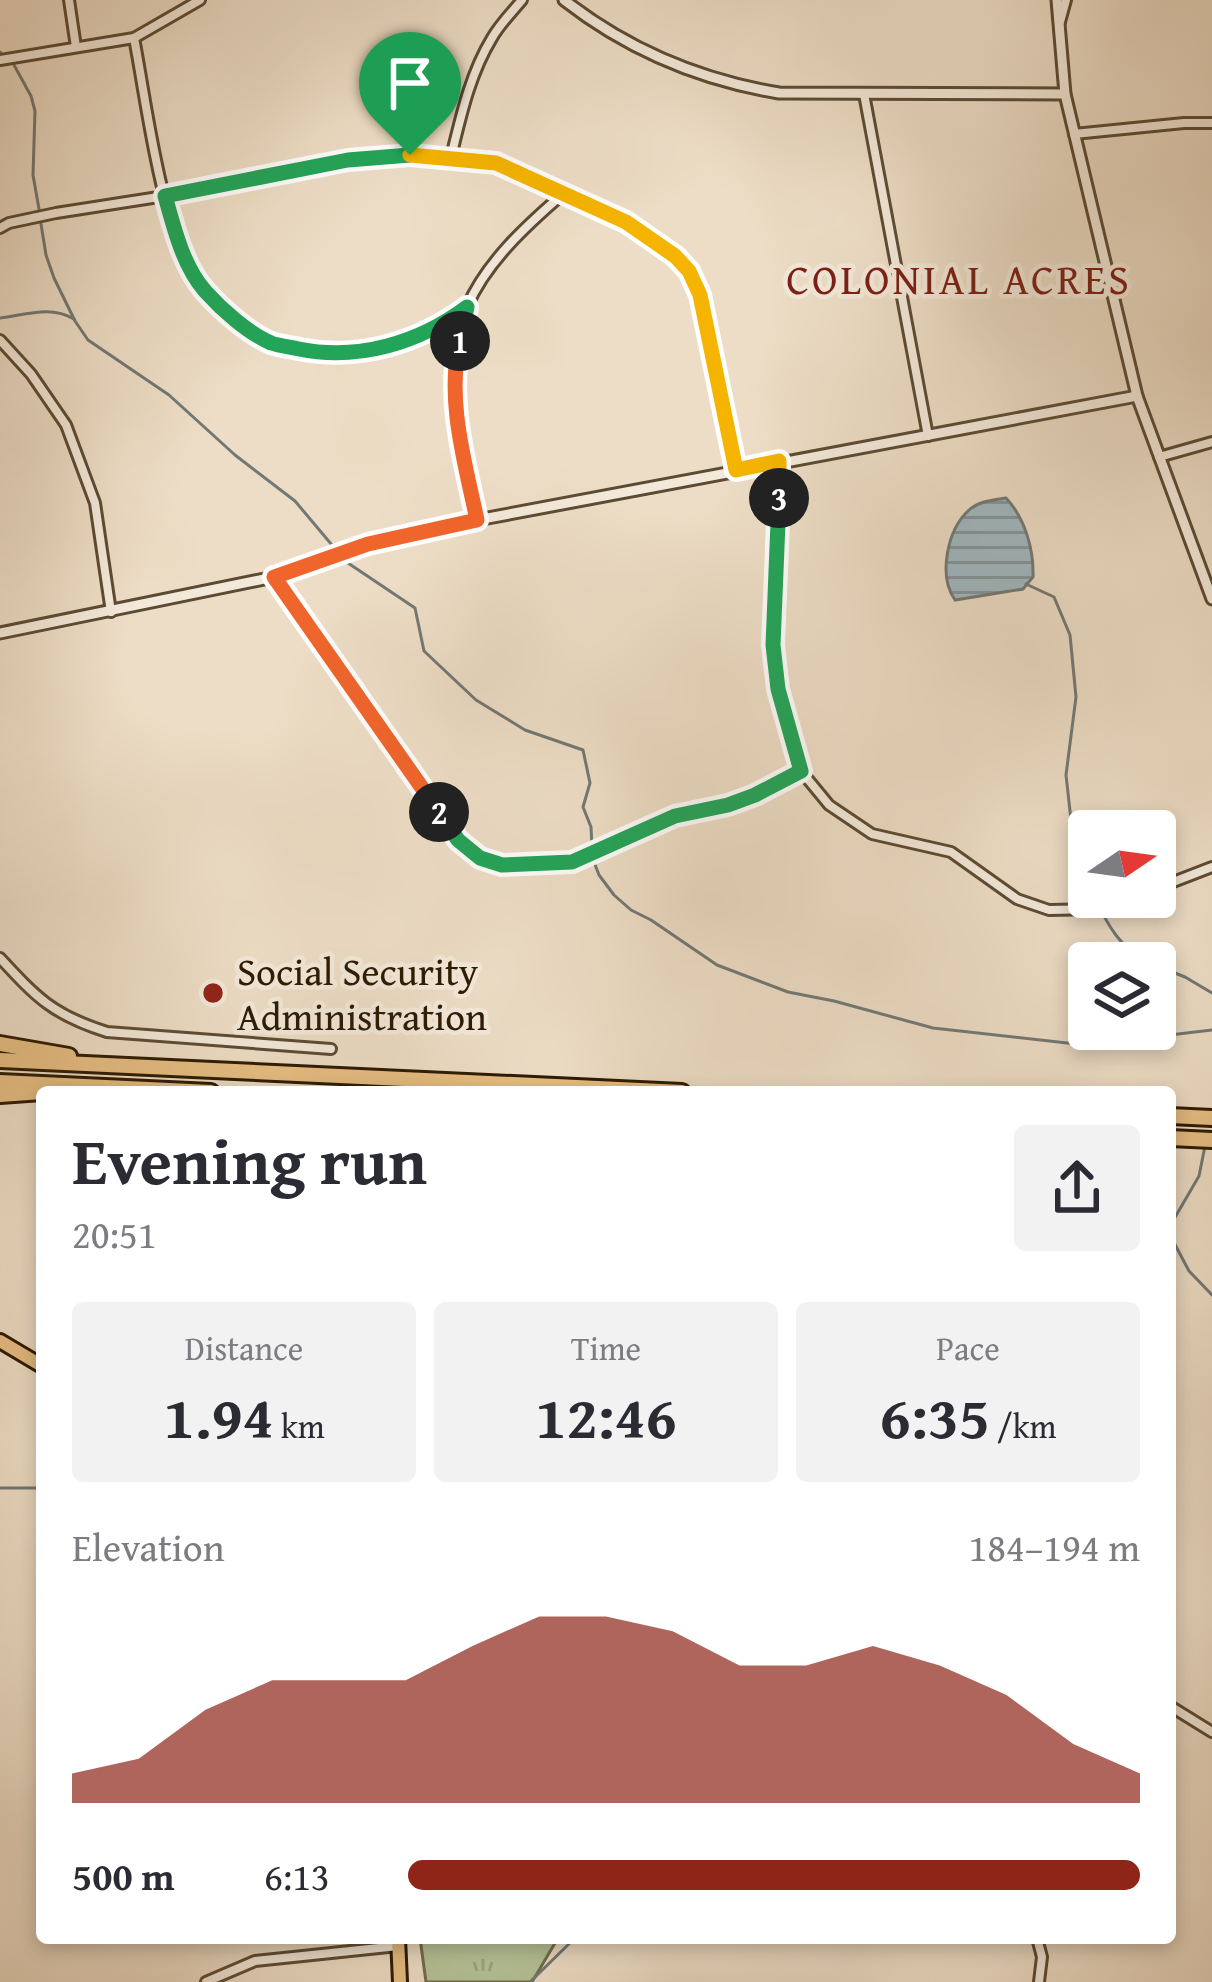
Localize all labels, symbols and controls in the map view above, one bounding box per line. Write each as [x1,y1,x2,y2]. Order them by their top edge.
pin [359,32,461,155]
icon: arrive [377,50,443,116]
district label: COLONIAL ACRES [786,248,1132,309]
pin: 1 [430,311,490,371]
text: 1 [451,317,469,365]
pin: 3 [749,468,809,528]
text: 3 [770,474,788,522]
pin: 2 [409,782,469,842]
text: 2 [430,788,448,836]
north arrow [1068,810,1176,918]
map controls [1068,810,1176,1050]
place label: Social Security Administration [237,942,487,1044]
button: layers [1068,942,1176,1050]
marker: Social Security Administration [200,980,226,1006]
text: Evening run [72,1111,427,1208]
button: share [1014,1125,1140,1251]
text: 20:51 [72,1205,157,1262]
text: Distance [185,1324,303,1372]
text: Time [571,1324,641,1372]
text: Pace [936,1324,1000,1372]
text: 1.94 [163,1372,274,1460]
text: 12:46 [535,1372,677,1460]
text: 6:35 [880,1372,990,1460]
text: km [274,1402,325,1450]
text: /km [990,1402,1056,1450]
text: Elevation [72,1518,225,1575]
text: 184–194 m [968,1518,1140,1575]
text: 500 m [72,1847,175,1904]
text: 6:13 [264,1847,330,1904]

